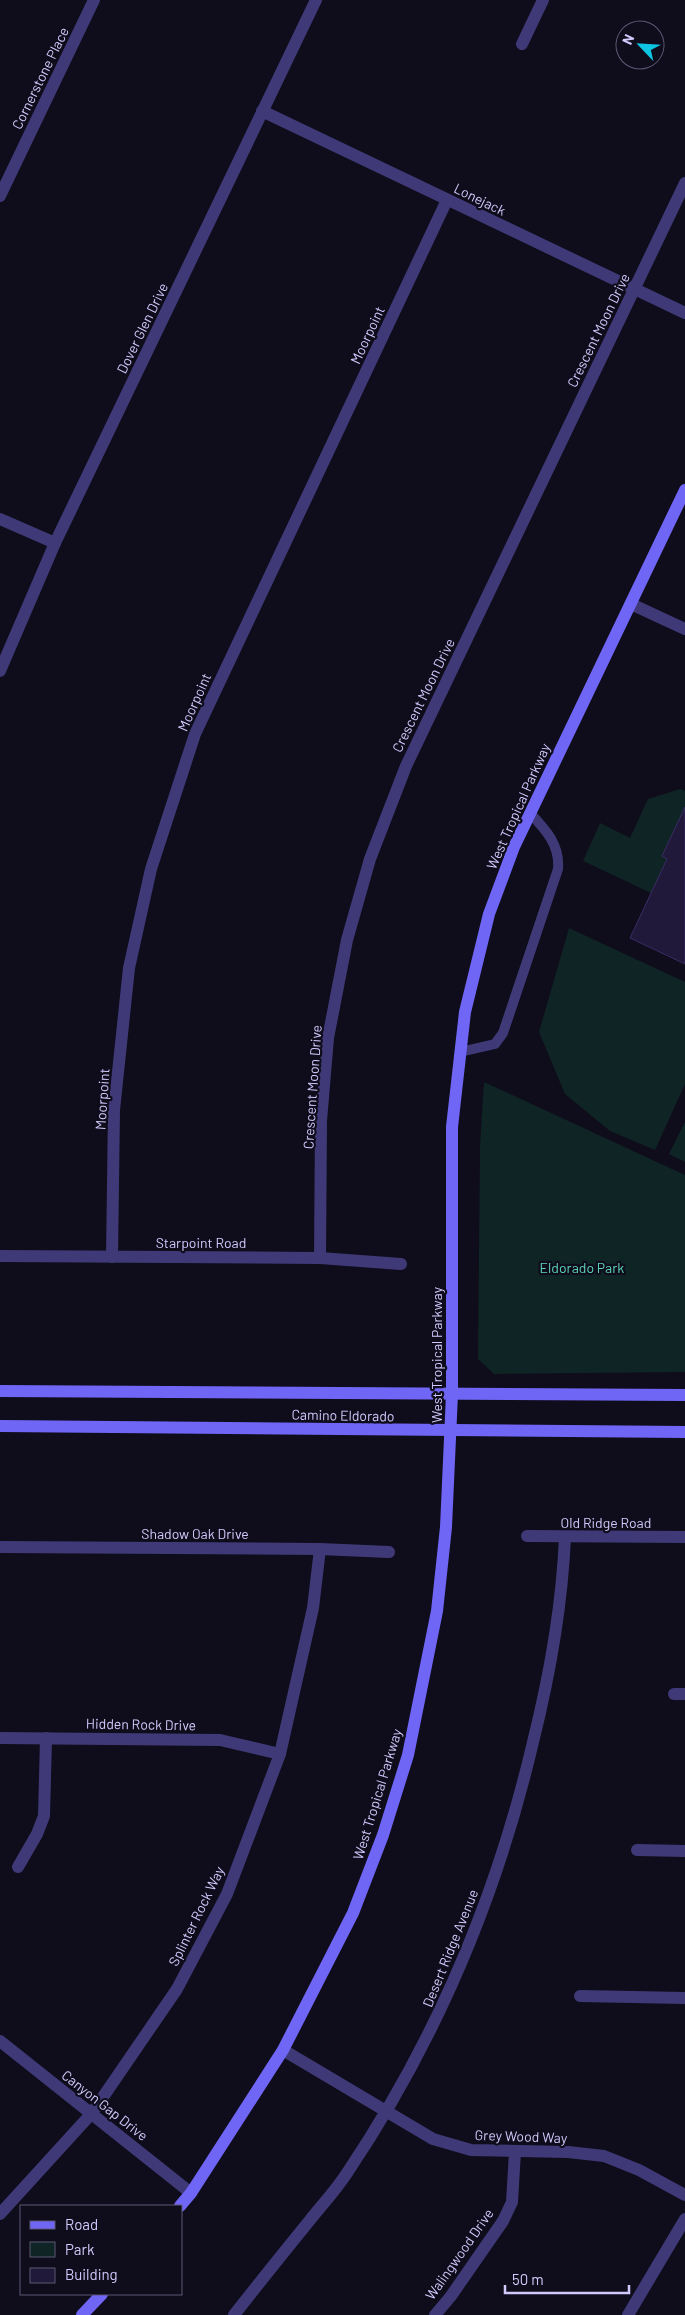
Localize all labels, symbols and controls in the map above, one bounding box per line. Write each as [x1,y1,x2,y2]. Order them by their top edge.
north arrow [615,20,665,70]
street label: Cornerstone Place [8,24,72,132]
text: N [618,31,637,47]
street label: Lonejack [451,179,509,219]
street label: Crescent Moon Drive [563,270,633,390]
street label: Dover Glen Drive [113,280,171,376]
street label: Moorpoint [346,303,388,367]
street label: Crescent Moon Drive [388,635,458,755]
street label: Moorpoint [174,670,214,734]
street label: West Tropical Parkway [483,740,554,872]
street label: Crescent Moon Drive [299,1024,325,1150]
street label: Moorpoint [91,1068,113,1130]
street label: Starpoint Road [156,1234,246,1251]
park label: Eldorado Park [540,1259,624,1276]
street label: West Tropical Parkway [428,1286,445,1423]
street label: Camino Eldorado [291,1406,395,1424]
street label: Old Ridge Road [561,1514,651,1531]
street label: Shadow Oak Drive [141,1525,249,1542]
street label: Hidden Rock Drive [86,1715,196,1733]
street label: West Tropical Parkway [349,1726,405,1862]
street label: Splinter Rock Way [164,1863,228,1969]
street label: Desert Ridge Avenue [419,1887,481,2009]
street label: Canyon Gap Drive [59,2066,151,2144]
street label: Grey Wood Way [474,2126,568,2146]
legend [20,2205,182,2295]
street label: Walingwood Drive [421,2205,497,2303]
text: Road [65,2215,98,2233]
text: Park [65,2240,95,2258]
scale bar [505,2262,629,2294]
text: Building [65,2265,118,2283]
text: 50 m [512,2270,544,2288]

